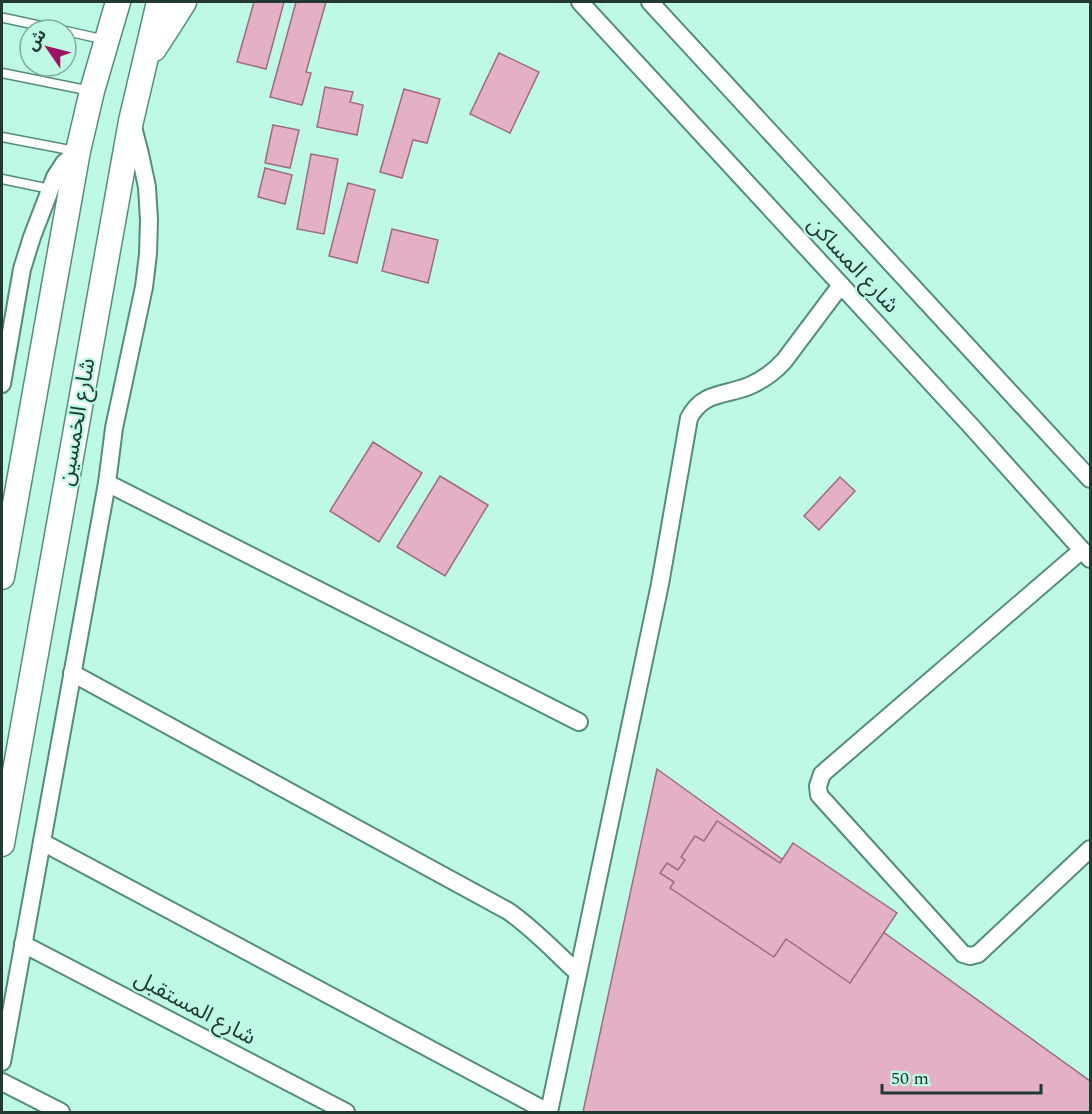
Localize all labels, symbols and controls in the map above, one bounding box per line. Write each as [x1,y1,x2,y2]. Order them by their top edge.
north arrow [18,18,78,78]
text: ش [20,24,53,56]
street label: شارع المساكن [799,209,907,321]
street label: شارع الخمسين [50,356,104,488]
street label: شارع المستقبل [128,962,262,1054]
scale bar [882,1057,1041,1095]
text: 50 m [891,1065,929,1092]

